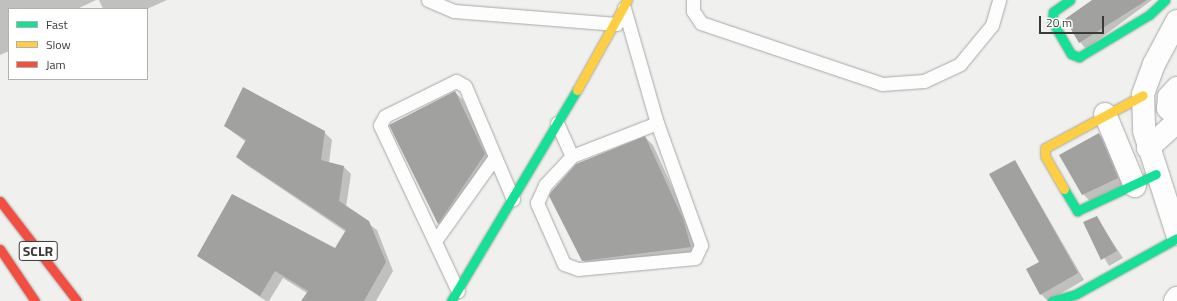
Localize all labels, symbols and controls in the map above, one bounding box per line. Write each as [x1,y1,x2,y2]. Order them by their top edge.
legend [8,8,148,80]
scale bar [1041,8,1106,34]
text: 20 m [1046,13,1072,32]
text: Fast [46,15,68,34]
text: Slow [46,35,71,54]
text: Jam [46,55,66,74]
road number: SCLR [18,239,58,263]

